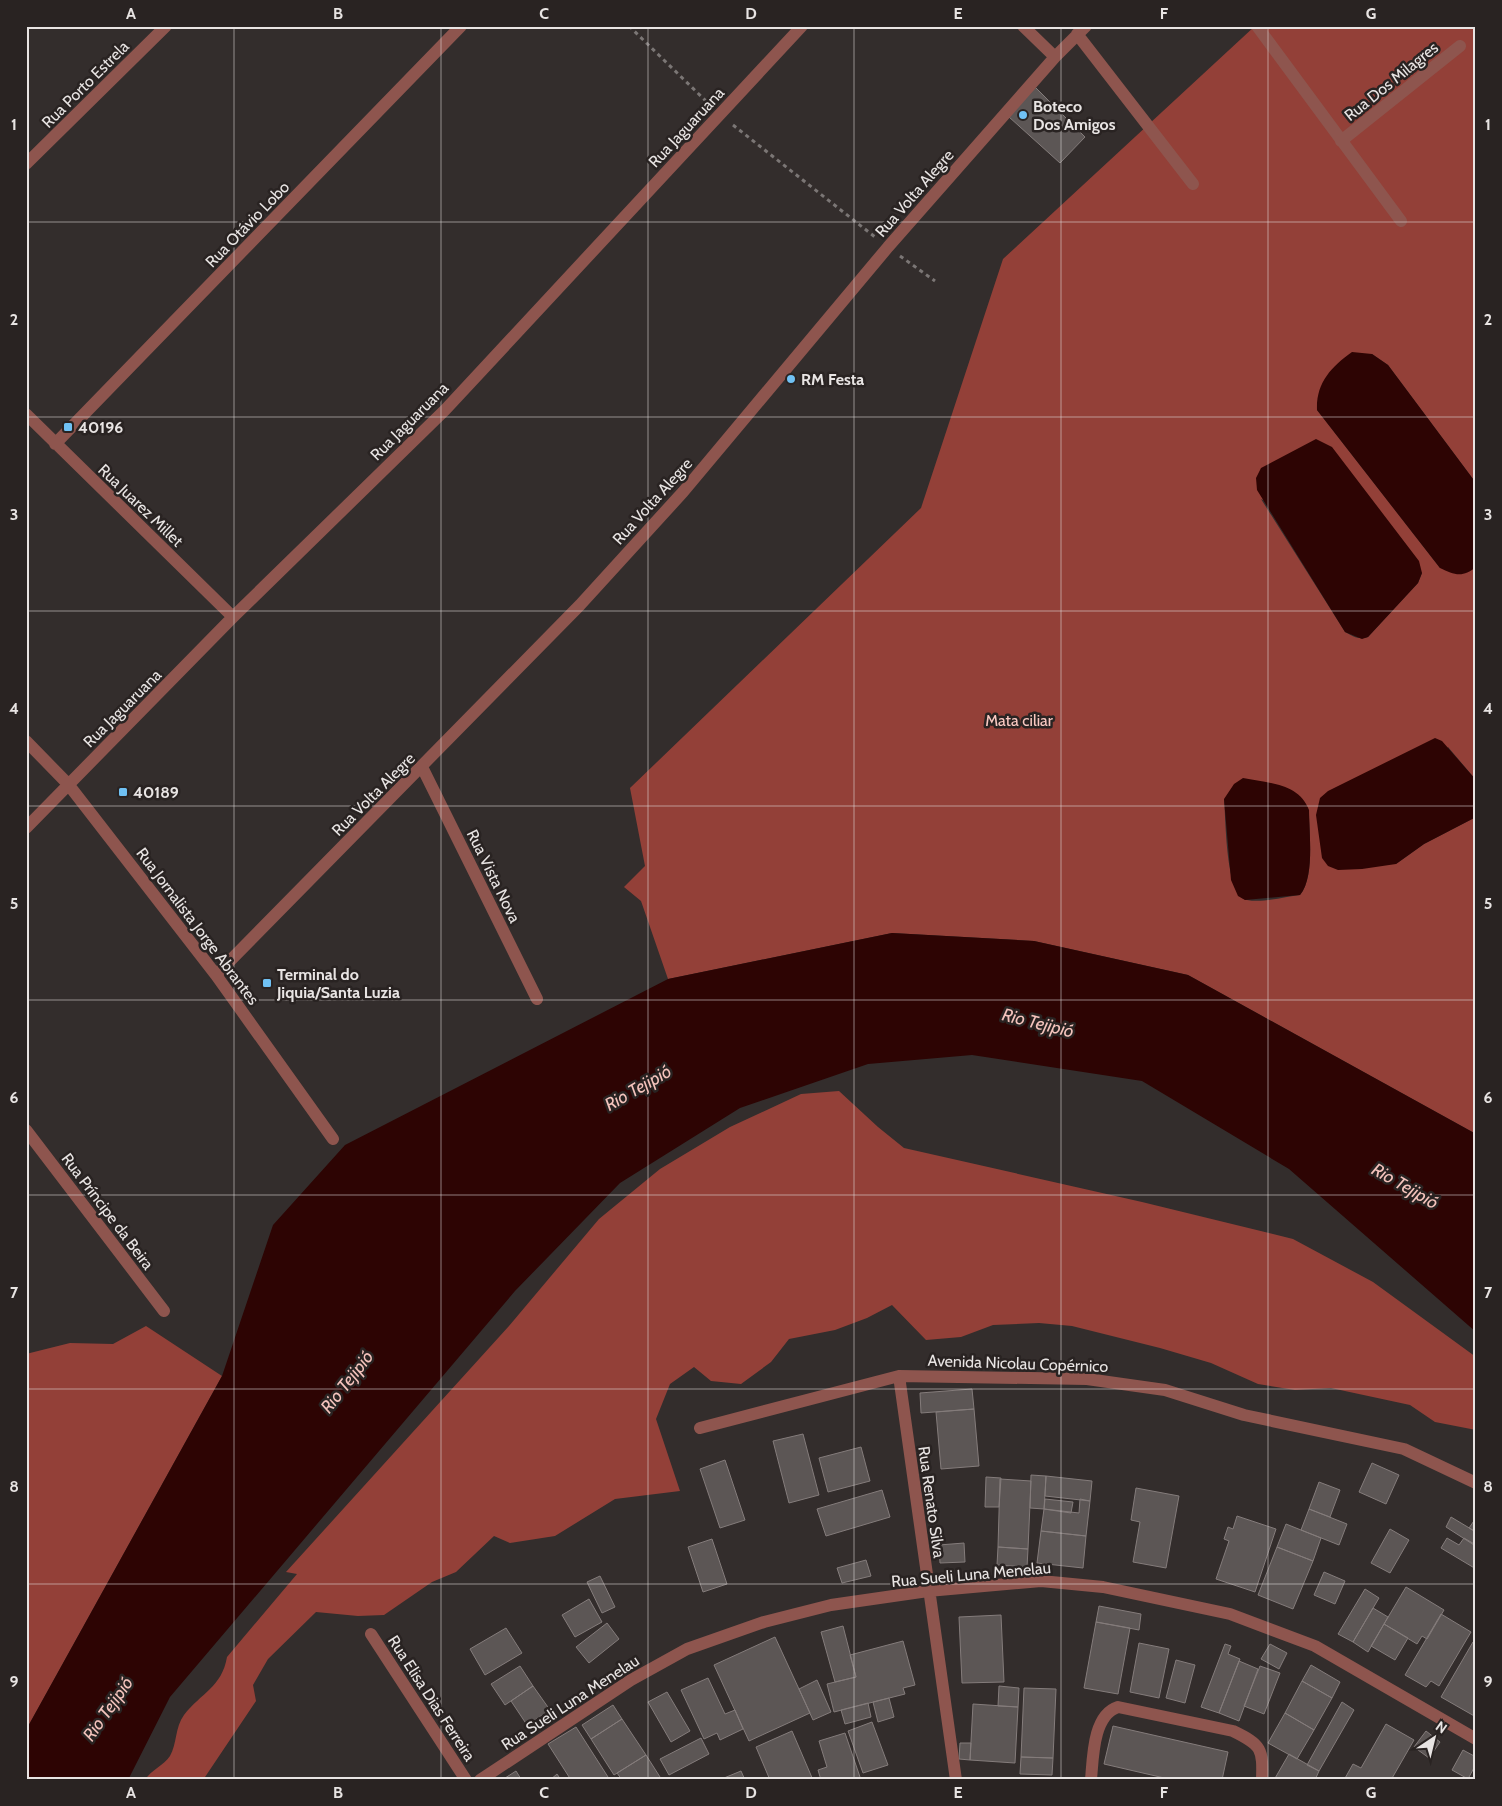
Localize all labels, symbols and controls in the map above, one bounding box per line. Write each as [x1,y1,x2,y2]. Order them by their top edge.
text: A [126,4,136,23]
text: B [333,4,343,23]
text: C [539,4,549,23]
text: D [745,4,757,23]
text: E [953,4,963,23]
text: F [1160,4,1169,23]
text: G [1366,4,1376,23]
street label: Rua Porto Estrela [38,37,133,132]
street label: Rua Dos Milagres [1341,38,1442,125]
street label: Rua Jaguaruana [644,83,728,171]
place label: Boteco Dos Amigos [1033,97,1116,134]
marker: Boteco Dos Amigos [1017,109,1029,121]
text: 1 [11,115,17,134]
text: 1 [1485,115,1491,134]
street label: Rua Volta Alegre [871,146,958,241]
street label: Rua Otávio Lobo [202,177,293,271]
text: 2 [10,310,18,329]
text: 2 [1484,310,1492,329]
place label: RM Festa [801,370,864,389]
marker: RM Festa [785,373,797,385]
street label: Rua Jaguaruana [366,378,453,464]
place label: 40196 [78,418,123,437]
marker: 40196 [62,421,74,433]
street label: Rua Volta Alegre [609,454,696,548]
street label: Rua Juarez Millet [94,460,187,551]
text: 3 [10,505,18,524]
text: 3 [1484,505,1492,524]
street label: Rua Jaguaruana [79,665,166,751]
text: 4 [9,699,19,718]
text: 4 [1483,699,1493,718]
park label: Mata ciliar [985,711,1054,730]
street label: Rua Volta Alegre [328,749,419,840]
place label: 40189 [133,783,179,802]
marker: 40189 [117,786,129,798]
street label: Rua Vista Nova [463,826,524,926]
street label: Rua Jornalista Jorge Abrantes [132,844,263,1009]
text: 5 [10,894,18,913]
text: 5 [1484,894,1492,913]
place label: Terminal do Jiquia/Santa Luzia [276,965,400,1002]
marker: Terminal do Jiquia/Santa Luzia [261,977,273,989]
water label: Rio Tejipió [1000,1003,1076,1043]
water label: Rio Tejipió [601,1060,675,1116]
text: 6 [10,1088,19,1107]
text: 6 [1484,1088,1493,1107]
street label: Rua Príncipe da Beira [58,1149,158,1273]
water label: Rio Tejipió [1368,1158,1442,1214]
text: 7 [10,1283,19,1302]
text: 7 [1484,1283,1493,1302]
water label: Rio Tejipió [316,1346,378,1418]
street label: Avenida Nicolau Copérnico [927,1351,1109,1376]
street label: Rua Renato Silva [914,1445,949,1559]
text: 8 [9,1477,19,1496]
text: 8 [1483,1477,1493,1496]
street label: Rua Sueli Luna Menelau [890,1558,1052,1591]
street label: Rua Elisa Dias Ferreira [384,1632,479,1765]
street label: Rua Sueli Luna Menelau [498,1651,643,1754]
text: 9 [10,1672,19,1691]
text: 9 [1484,1672,1493,1691]
water label: Rio Tejipió [78,1673,138,1745]
north arrow [1410,1714,1460,1764]
text: N [1432,1717,1451,1738]
text: A [126,1783,136,1802]
text: B [333,1783,343,1802]
text: C [539,1783,549,1802]
text: D [745,1783,757,1802]
text: E [953,1783,963,1802]
text: F [1160,1783,1169,1802]
text: G [1366,1783,1376,1802]

